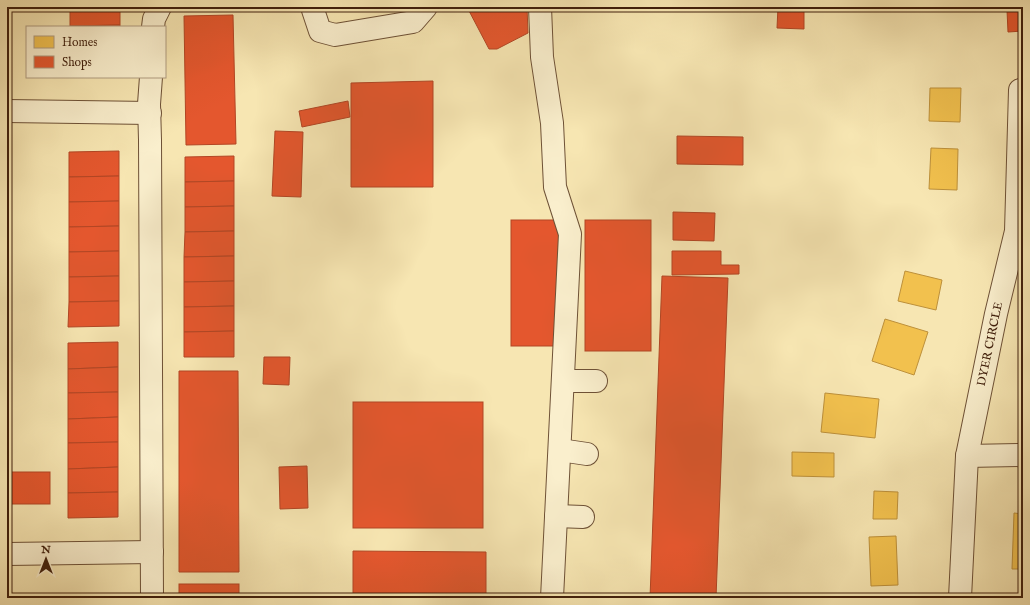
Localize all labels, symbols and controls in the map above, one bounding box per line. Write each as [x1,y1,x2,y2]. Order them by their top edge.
legend [26,26,166,78]
text: Homes [62,35,98,50]
text: Shops [62,55,92,71]
street label: DYER CIRCLE [974,301,1006,387]
north arrow [26,539,66,579]
text: N [40,543,51,557]

